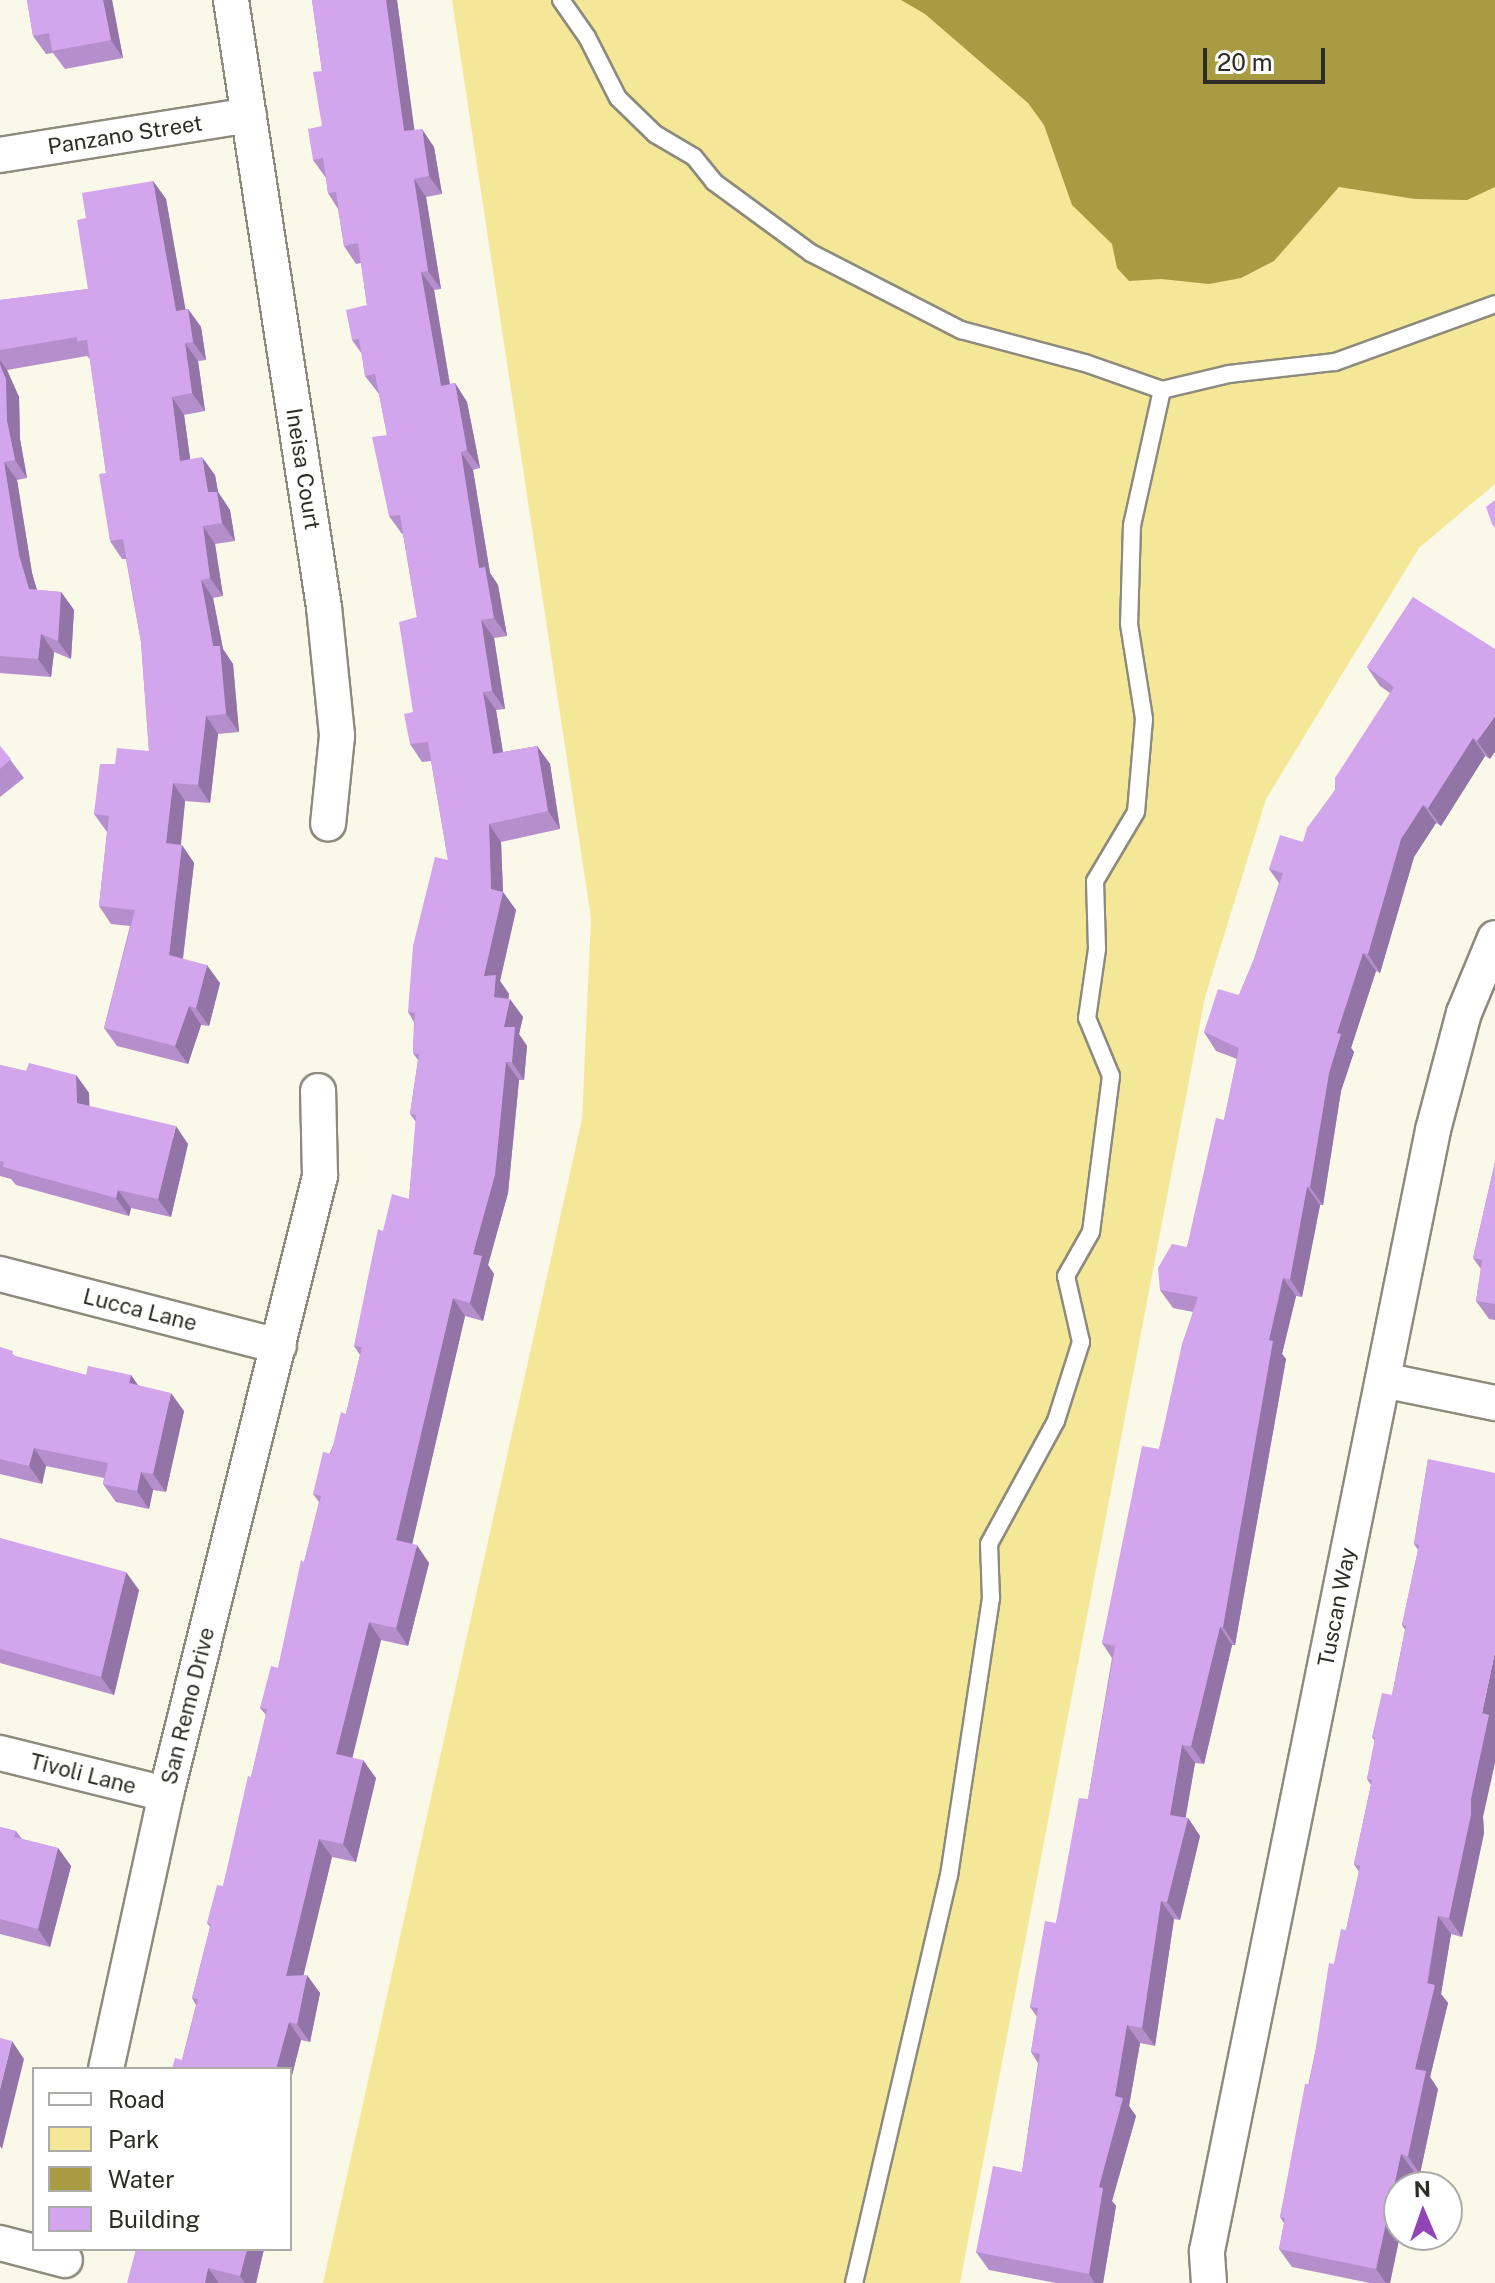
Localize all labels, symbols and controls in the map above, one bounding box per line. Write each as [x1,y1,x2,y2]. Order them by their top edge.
scale bar [1207,32,1329,82]
text: 20 m [1217,48,1273,76]
street label: Panzano Street [46,110,204,160]
street label: Ineisa Court [280,406,326,532]
street label: Lucca Lane [80,1283,200,1337]
street label: Tuscan Way [1312,1545,1362,1669]
street label: San Remo Drive [156,1625,220,1787]
street label: Tivoli Lane [27,1748,139,1800]
legend [32,2067,292,2251]
text: Road [108,2085,165,2113]
text: Park [108,2125,159,2153]
text: Water [108,2165,175,2193]
north arrow [1383,2171,1463,2251]
text: N [1413,2176,1431,2202]
text: Building [108,2205,200,2233]

